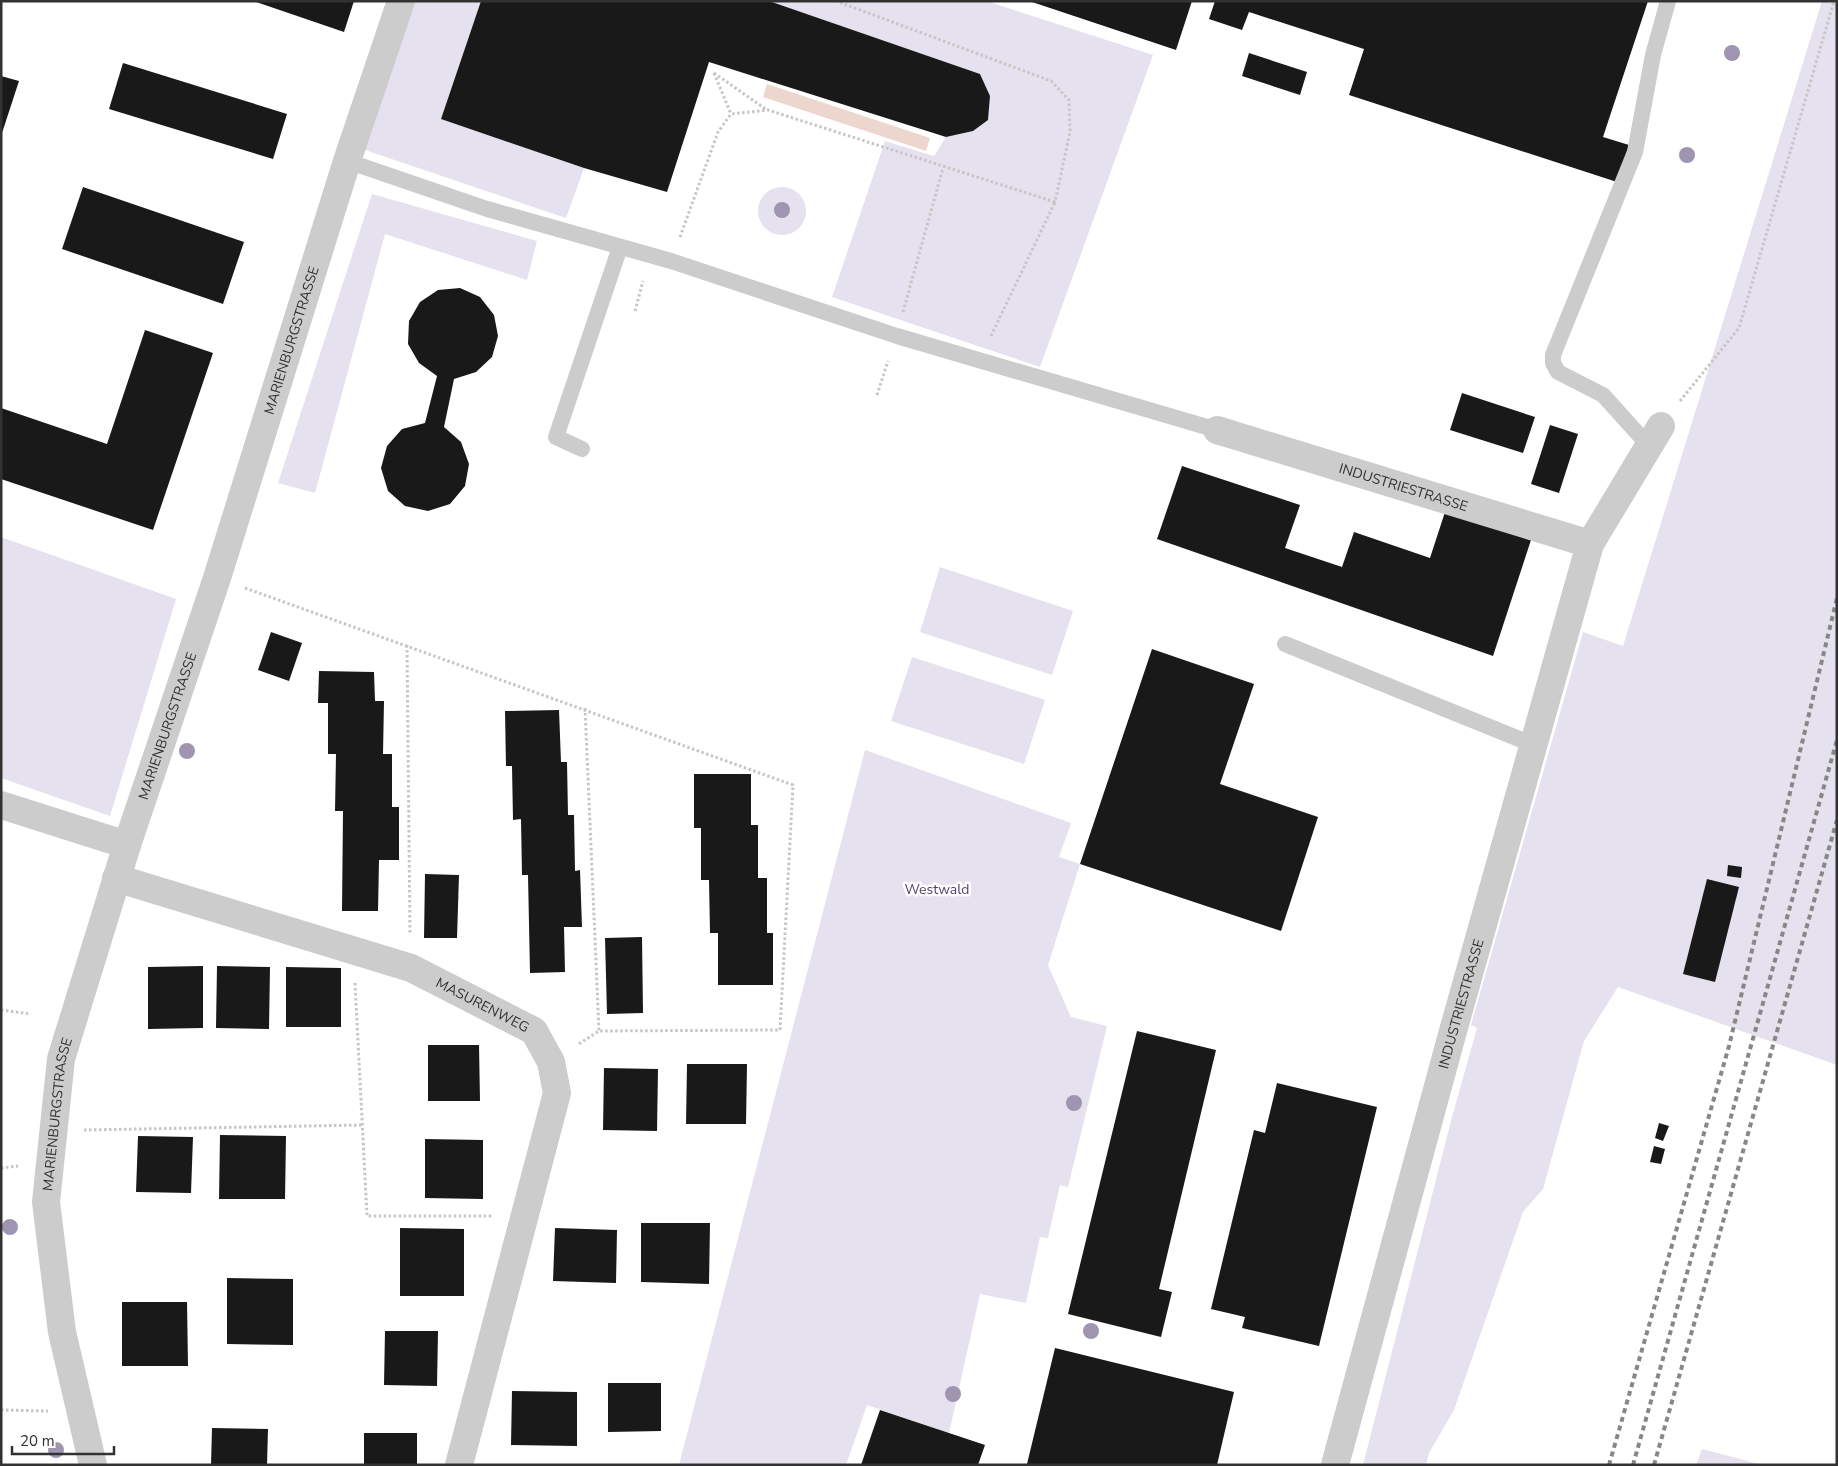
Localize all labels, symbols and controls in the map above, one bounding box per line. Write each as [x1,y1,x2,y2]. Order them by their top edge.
street label: MARIENBURGSTRASSE [259,264,323,417]
street label: INDUSTRIESTRASSE [1337,458,1470,516]
street label: MARIENBURGSTRASSE [133,650,201,802]
park label: Westwald [905,880,969,899]
street label: INDUSTRIESTRASSE [1434,937,1488,1071]
street label: MASURENWEG [433,973,533,1037]
street label: MARIENBURGSTRASSE [38,1035,77,1192]
scale bar [12,1424,115,1456]
text: 20 m [20,1431,55,1451]

